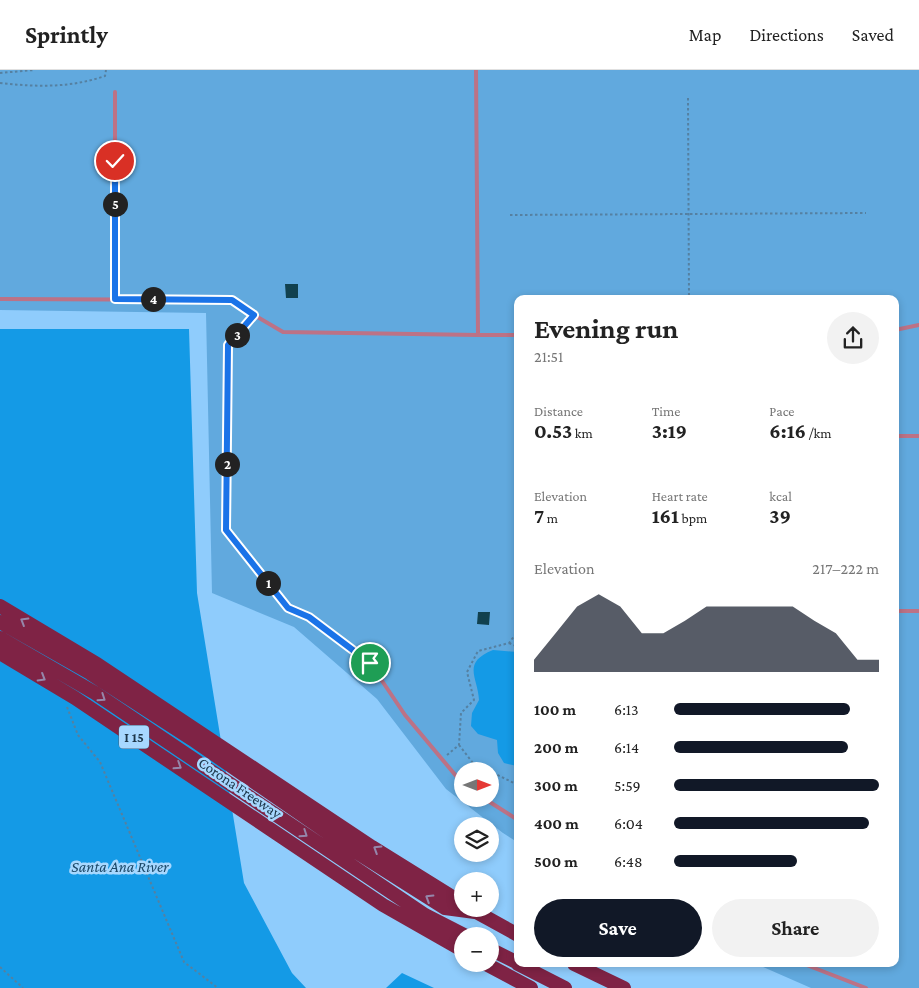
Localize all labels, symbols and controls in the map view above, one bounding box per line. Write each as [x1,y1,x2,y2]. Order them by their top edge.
text: Sprintly [25,21,108,48]
text: Map [689,25,721,45]
text: Directions [749,25,824,45]
text: Saved [852,25,894,45]
pin [94,140,136,182]
icon: check [101,147,129,175]
pin: 5 [102,192,128,216]
text: 5 [112,196,119,212]
pin: 4 [140,286,166,312]
text: 4 [150,291,157,307]
button: share [827,312,879,364]
text: Evening run [534,313,678,344]
pin: 3 [224,322,250,348]
text: 3 [234,327,241,343]
text: 21:51 [534,348,563,365]
text: Distance [534,403,583,419]
text: Time [652,403,680,419]
text: Pace [769,403,795,419]
text: 0.53 [534,419,572,443]
text: 3:19 [652,419,687,443]
text: 6:16 [769,419,806,443]
text: km [572,425,593,441]
text: /km [806,425,832,441]
pin: 2 [214,452,240,476]
text: 2 [224,456,231,472]
text: Elevation [534,488,587,504]
text: Heart rate [652,488,708,504]
text: kcal [769,488,792,504]
text: 7 [534,504,544,528]
text: 161 [652,504,679,528]
text: 39 [769,504,791,528]
text: m [544,510,558,526]
text: bpm [679,510,707,526]
text: Elevation [534,560,595,577]
text: 217–222 m [812,560,879,577]
pin: 1 [256,570,280,596]
text: 1 [266,575,271,591]
one-way arrow [21,617,30,627]
pin [349,642,391,684]
icon: arrive [356,649,384,677]
one-way arrow [36,671,45,681]
one-way arrow [97,692,106,702]
text: 100 m [534,701,576,718]
text: 6:13 [614,701,639,718]
road number: I 15 [119,726,149,749]
text: 200 m [534,739,578,756]
text: 6:14 [614,739,639,756]
street label: Corona Freeway [195,754,285,823]
one-way arrow [173,760,182,769]
north arrow [454,762,499,808]
map controls [454,762,499,972]
text: 300 m [534,777,578,794]
text: 5:59 [614,777,641,794]
text: 400 m [534,815,579,832]
text: 6:04 [614,815,643,832]
button: layers [454,817,499,862]
one-way arrow [298,828,307,837]
one-way arrow [373,846,382,856]
text: 500 m [534,853,578,870]
text: 6:48 [614,853,643,870]
water label: Santa Ana River [71,858,169,875]
button: + [454,872,499,917]
one-way arrow [426,895,435,904]
button: Save [534,899,702,957]
button: Share [712,899,879,957]
button: − [454,927,499,972]

